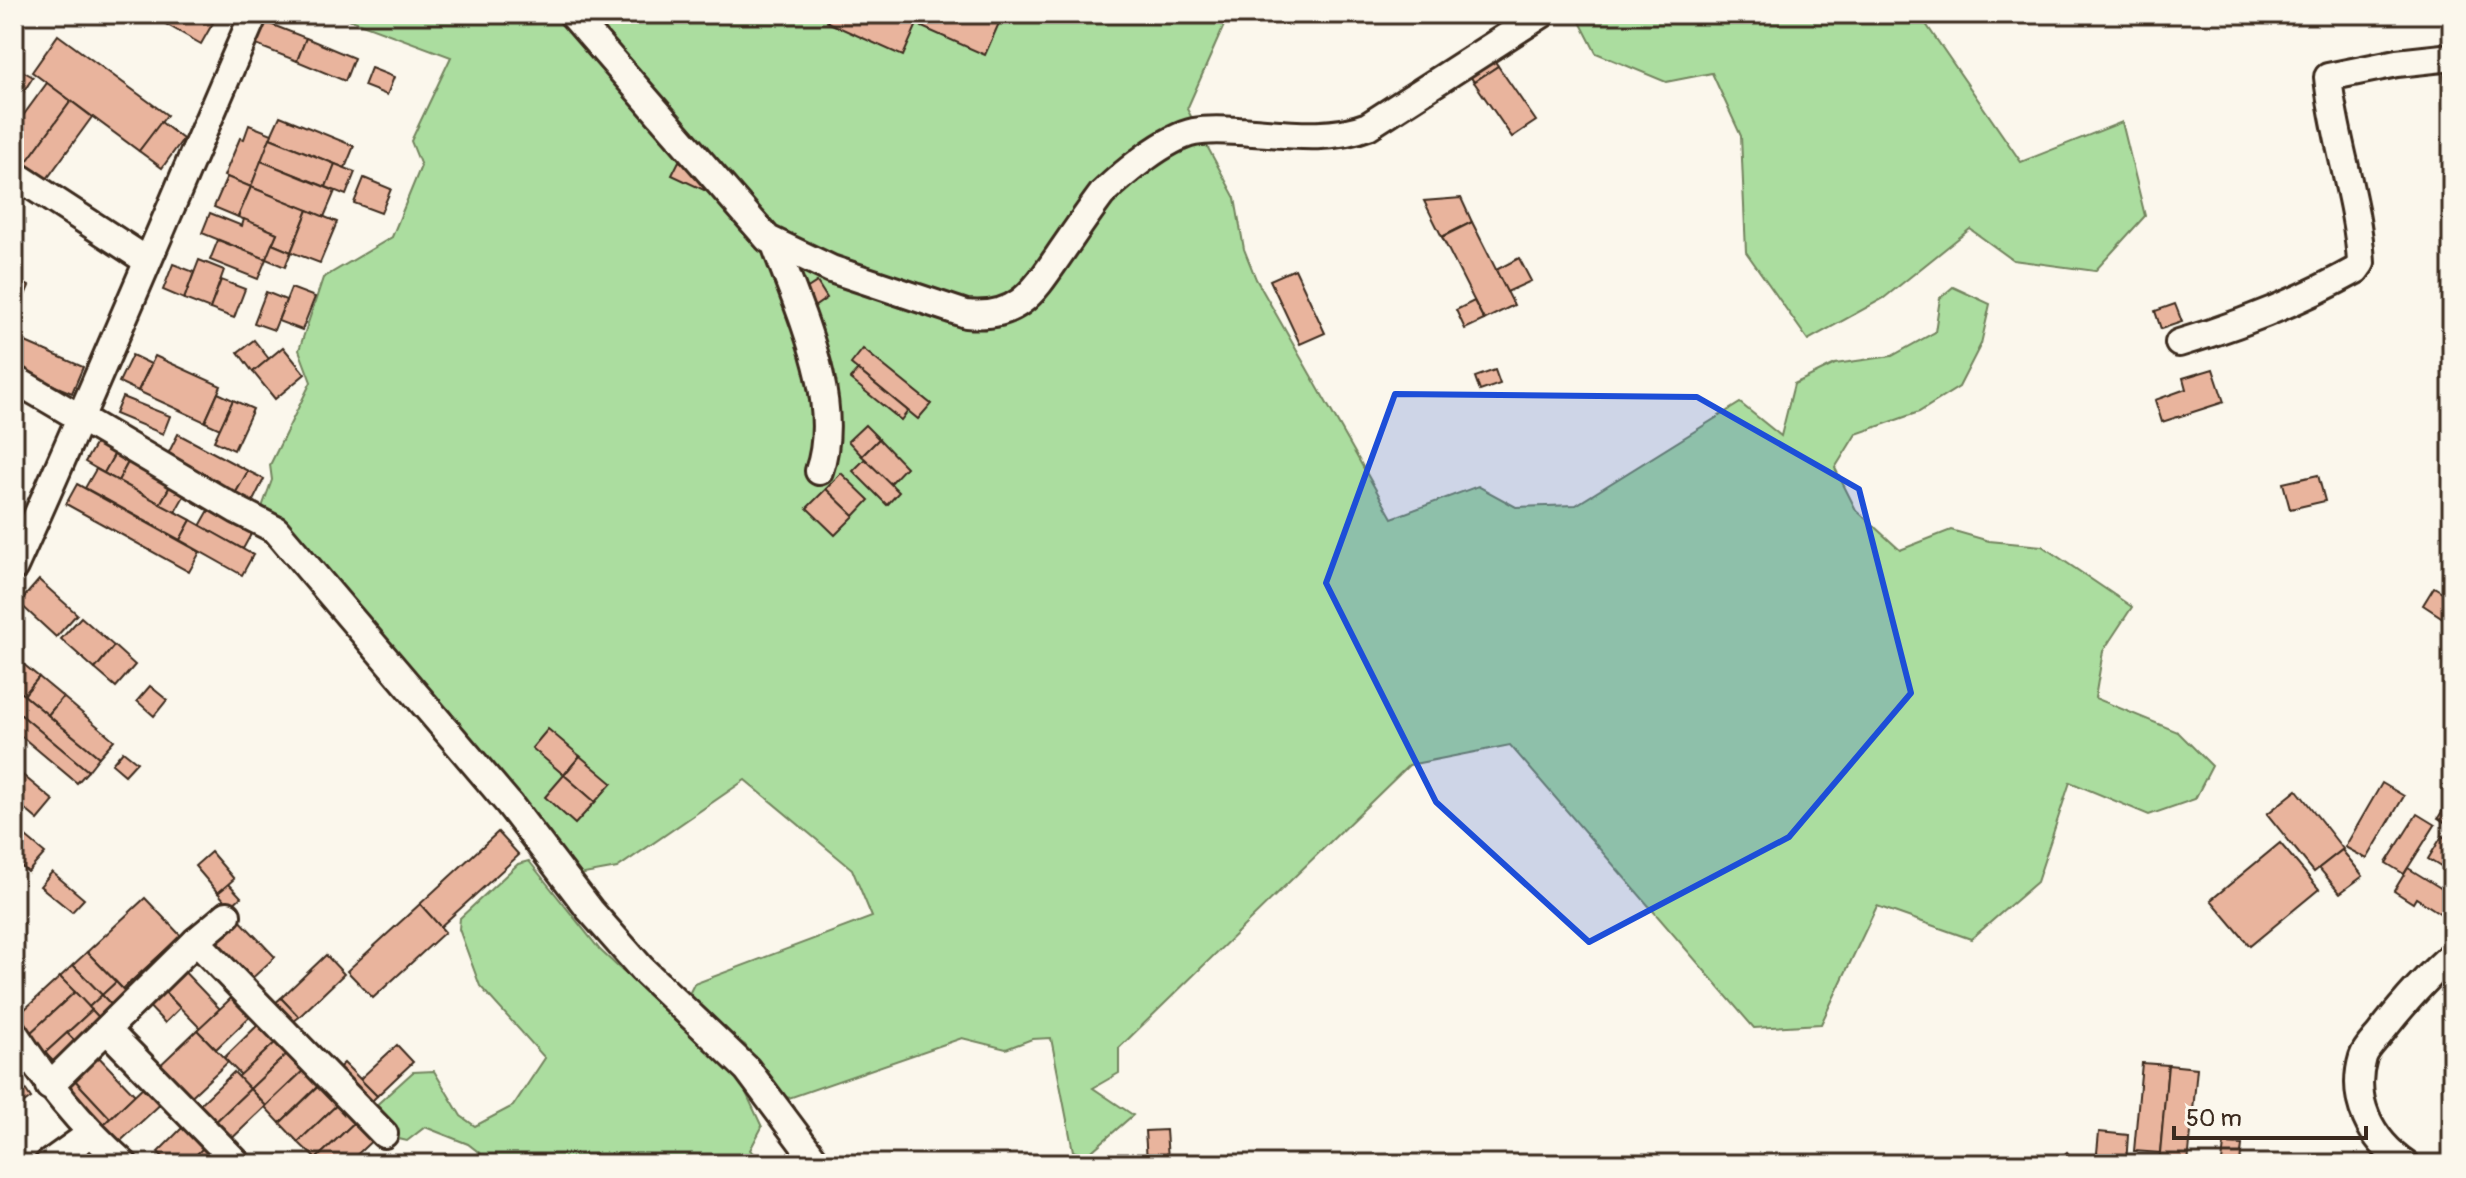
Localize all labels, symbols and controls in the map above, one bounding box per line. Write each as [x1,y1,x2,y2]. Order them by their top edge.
scale bar [2174,1090,2366,1140]
text: 50 m [2186,1104,2242,1133]

